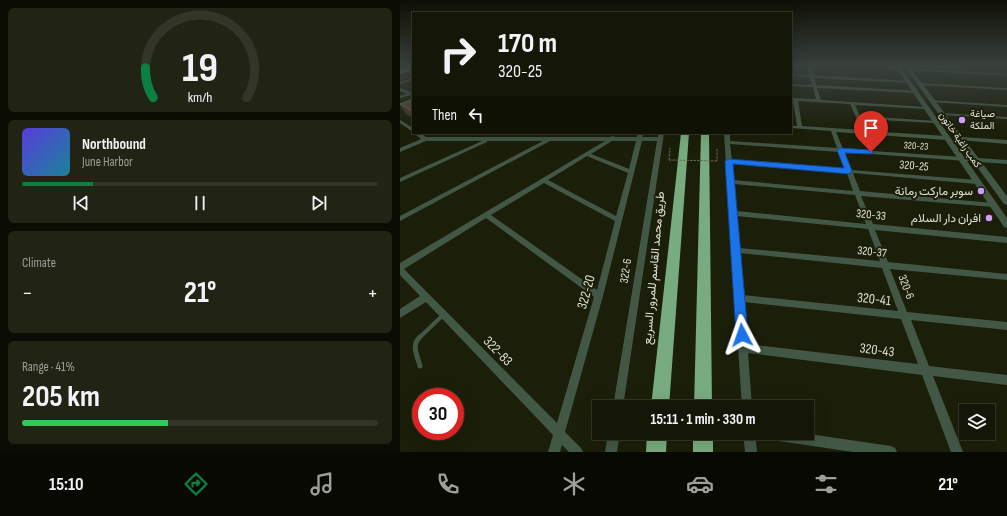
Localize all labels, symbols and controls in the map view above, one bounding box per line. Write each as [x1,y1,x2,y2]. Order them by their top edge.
text: 170 m [498,27,557,60]
icon: right [432,28,484,80]
text: 19 [182,44,218,93]
text: 320-25 [498,61,542,82]
text: km/h [188,89,212,106]
icon: left [465,104,487,126]
text: Then [432,106,457,125]
place label: صياغة الملكة [970,108,995,132]
street label: كمب راغبة خاتون [936,110,984,171]
pin [854,111,888,152]
marker: صياغة الملكة [957,115,967,125]
icon: arrive [860,117,882,139]
text: Northbound [82,135,146,154]
street label: 320-23 [903,139,929,153]
text: June Harbor [82,154,133,170]
street label: 320-25 [899,157,930,175]
place label: سوبر ماركت رمانة [895,184,973,199]
marker: سوبر ماركت رمانة [976,186,986,196]
street label: طريق محمد القاسم للمرور السريع [640,190,669,345]
icon: previous [70,192,92,214]
icon: pause [189,192,211,214]
icon: next [308,192,330,214]
street label: 320-33 [855,206,887,224]
place label: افران دار السلام [911,211,981,226]
marker: افران دار السلام [984,213,994,223]
street label: 320-37 [857,243,888,261]
text: Climate [22,255,56,271]
street label: 322-6 [617,258,635,284]
street label: 322-20 [573,273,599,311]
street label: 320-6 [895,273,917,301]
text: 21° [184,275,216,311]
text: − [22,280,33,307]
text: + [367,280,378,307]
street label: 320-41 [856,289,892,309]
position arrow [721,314,763,356]
street label: 322-83 [480,333,516,369]
street label: 320-43 [859,339,895,361]
text: Range · 41% [22,359,75,375]
text: 205 km [22,379,100,415]
speed limit sign: 30 [412,388,464,440]
map controls [959,404,995,440]
button: layers [959,404,995,440]
text: 15:11 · 1 min · 330 m [651,410,755,429]
icon: directions [182,470,210,498]
icon: music [308,470,336,498]
icon: phone [434,470,462,498]
icon: climate [560,470,588,498]
icon: car [686,470,714,498]
icon: filters [812,470,840,498]
text: 15:10 [49,474,84,495]
text: 21° [938,474,958,495]

